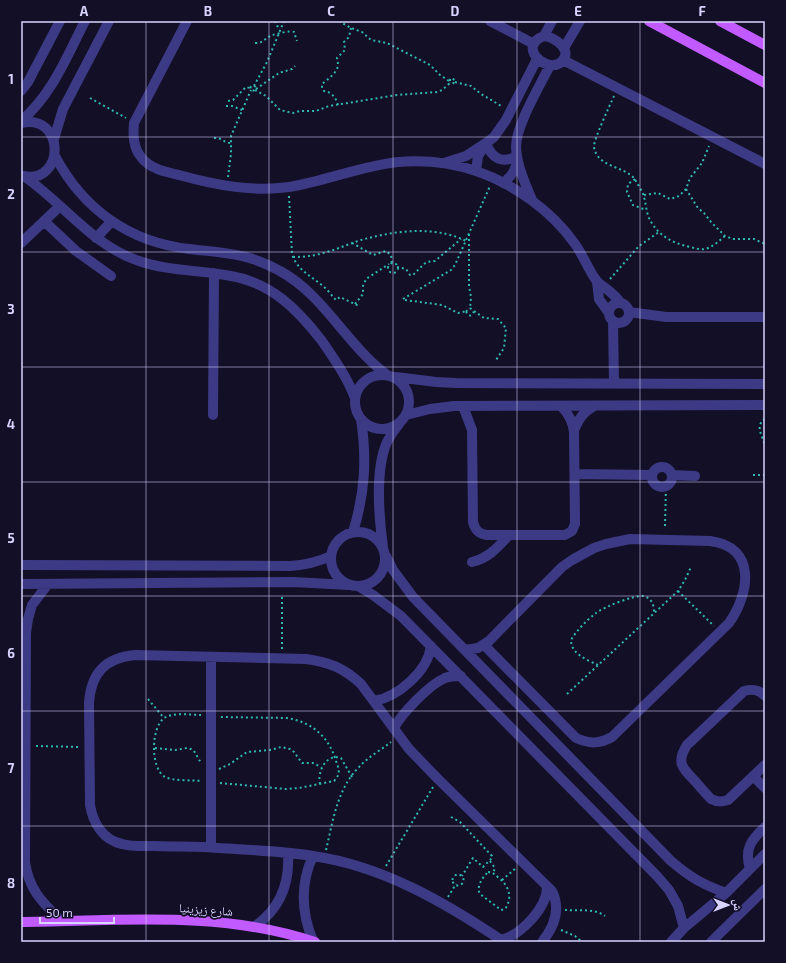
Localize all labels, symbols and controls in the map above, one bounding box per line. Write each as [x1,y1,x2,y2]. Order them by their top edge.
text: A [80,3,89,19]
text: B [204,3,212,19]
text: C [327,3,335,19]
text: D [451,3,460,19]
text: E [574,3,582,19]
text: F [698,3,706,19]
text: 1 [8,71,14,87]
text: 2 [7,186,15,202]
text: 3 [7,301,15,317]
text: 4 [7,416,15,432]
text: 5 [7,530,15,546]
text: 6 [7,645,15,661]
text: 7 [8,760,15,776]
text: 8 [7,875,15,891]
north arrow [708,885,748,925]
scale bar [40,899,114,925]
text: ش [730,899,745,911]
street label: شارع زيزينيا [178,900,234,920]
text: 50 m [46,905,73,919]

